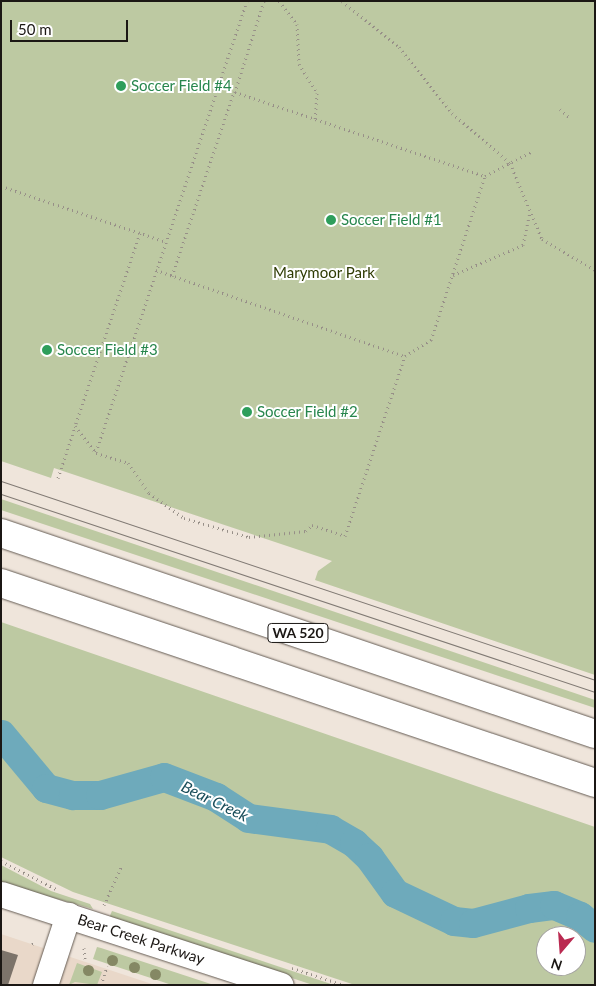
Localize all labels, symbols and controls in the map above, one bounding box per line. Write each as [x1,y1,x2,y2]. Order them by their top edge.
scale bar [12,10,130,42]
text: 50 m [18,20,52,38]
place label: Soccer Field #4 [131,77,232,95]
marker: Soccer Field #4 [115,80,127,92]
place label: Soccer Field #1 [341,211,442,229]
marker: Soccer Field #1 [325,214,337,226]
park label: Marymoor Park [273,264,375,282]
place label: Soccer Field #3 [57,341,158,359]
marker: Soccer Field #3 [41,344,53,356]
place label: Soccer Field #2 [257,403,358,421]
marker: Soccer Field #2 [241,406,253,418]
road number: WA 520 [267,622,329,644]
water label: Bear Creek [178,776,252,826]
street label: Bear Creek Parkway [75,910,207,968]
north arrow [536,926,586,976]
text: N [549,955,564,975]

